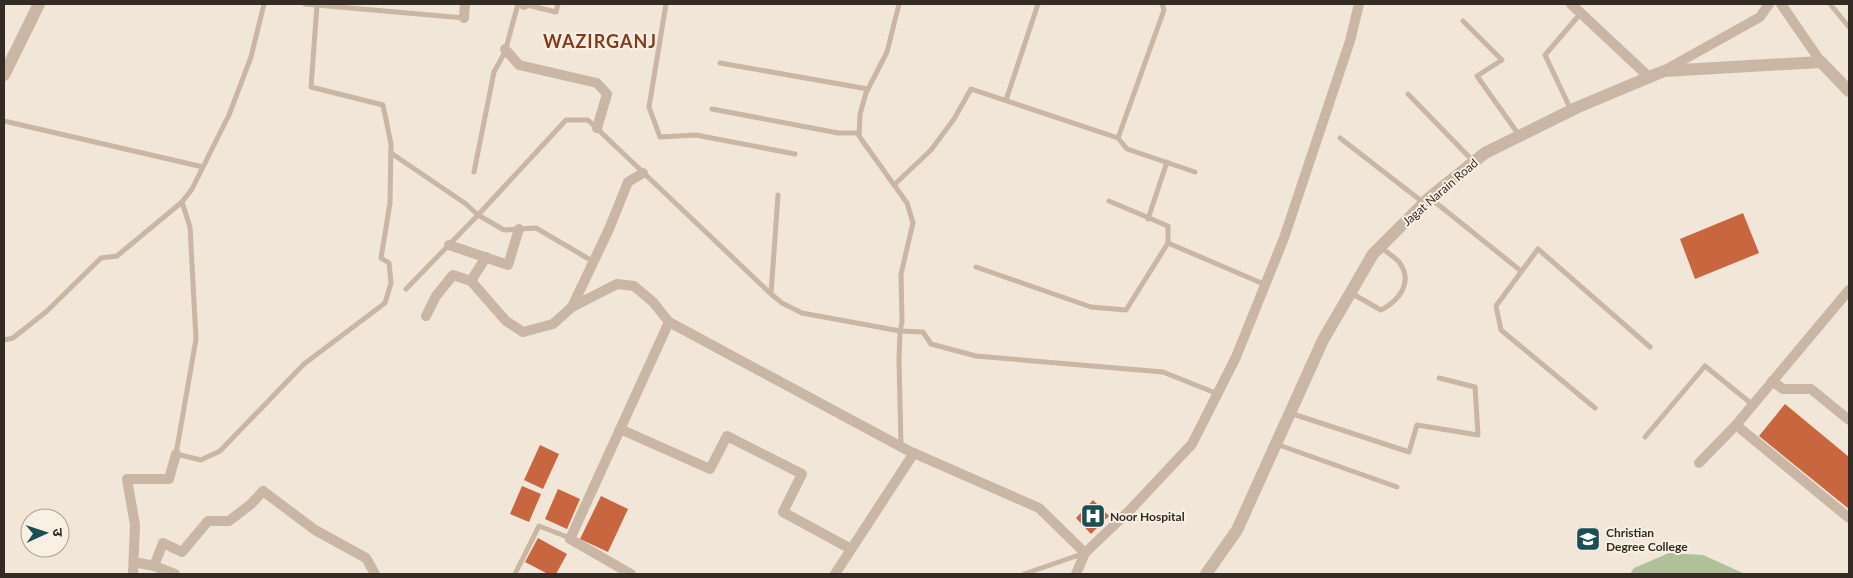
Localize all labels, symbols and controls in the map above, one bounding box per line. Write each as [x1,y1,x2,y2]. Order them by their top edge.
district label: WAZIRGANJ [543,30,657,52]
street label: Jagat Narain Road [1399,155,1481,229]
hospital icon: Noor Hospital [1080,503,1106,529]
north arrow [20,508,70,558]
place label: Noor Hospital [1110,509,1185,524]
place label: Christian Degree College [1606,525,1688,554]
school or university icon: Christian Degree College [1575,526,1601,552]
text: उ [50,528,67,538]

